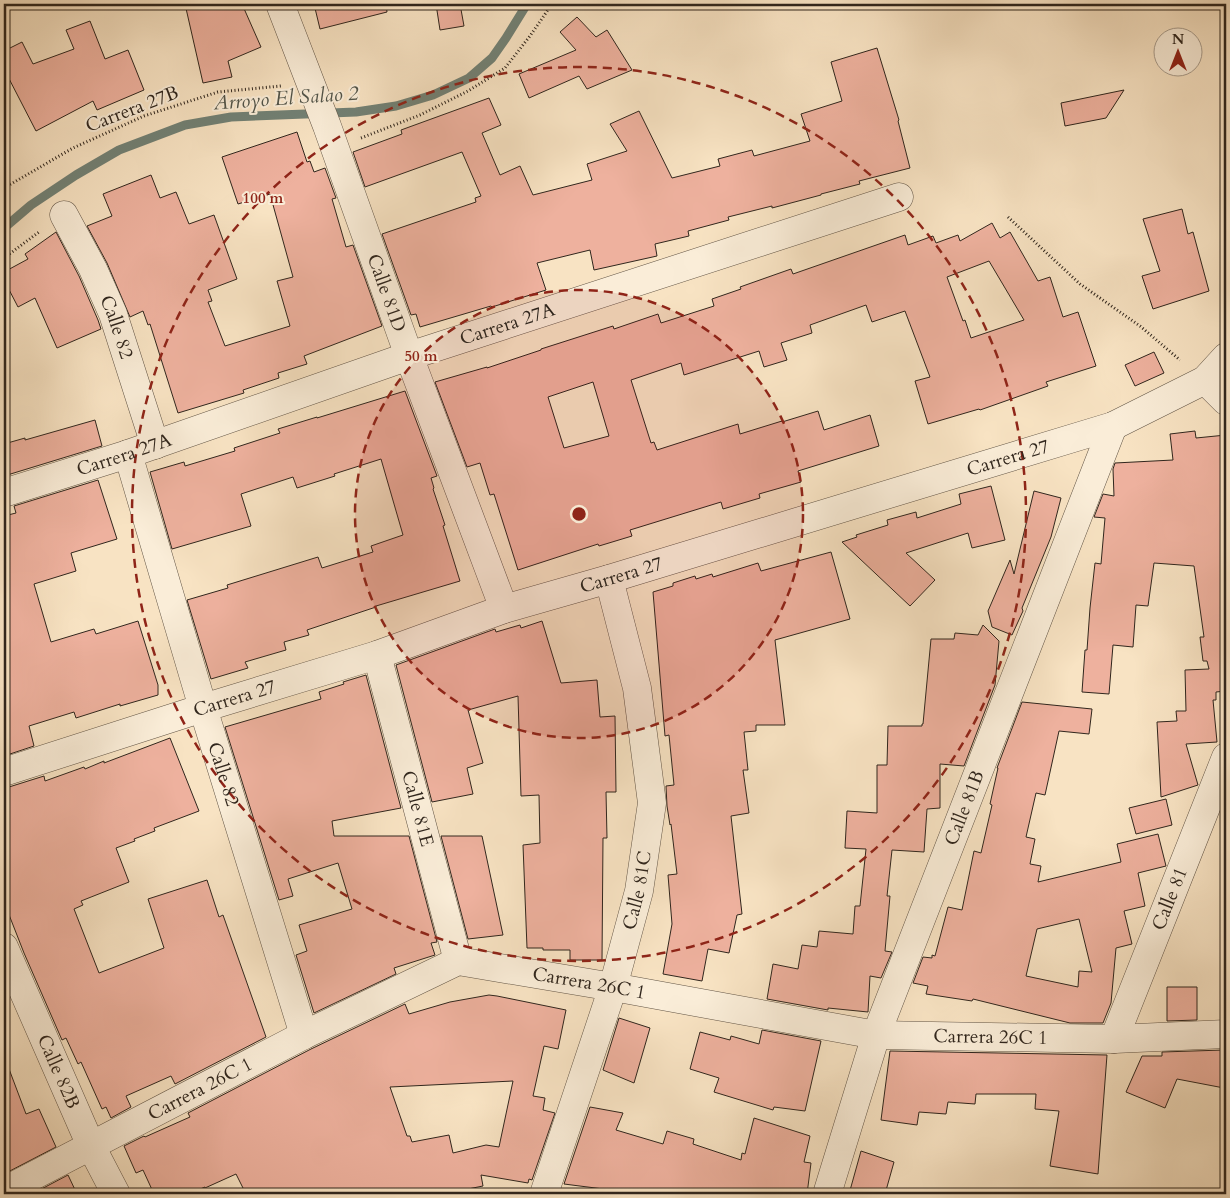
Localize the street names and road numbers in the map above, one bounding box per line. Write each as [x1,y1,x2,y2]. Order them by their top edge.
street label: Carrera 27B [82,79,182,139]
street label: Calle 81D [361,250,412,336]
street label: Calle 82 [93,291,140,362]
street label: Carrera 27A [456,296,559,352]
street label: Carrera 27A [73,427,175,482]
street label: Carrera 27 [963,433,1053,483]
street label: Carrera 27 [577,550,666,600]
street label: Carrera 27 [190,673,279,723]
street label: Calle 82 [201,739,246,810]
street label: Calle 81B [938,767,991,849]
street label: Calle 81E [395,768,440,849]
street label: Calle 81C [616,849,658,933]
street label: Calle 81 [1146,863,1194,934]
street label: Carrera 26C 1 [531,961,648,1006]
street label: Carrera 26C 1 [933,1023,1048,1051]
street label: Calle 82B [31,1030,86,1113]
street label: Carrera 26C 1 [143,1051,257,1127]

